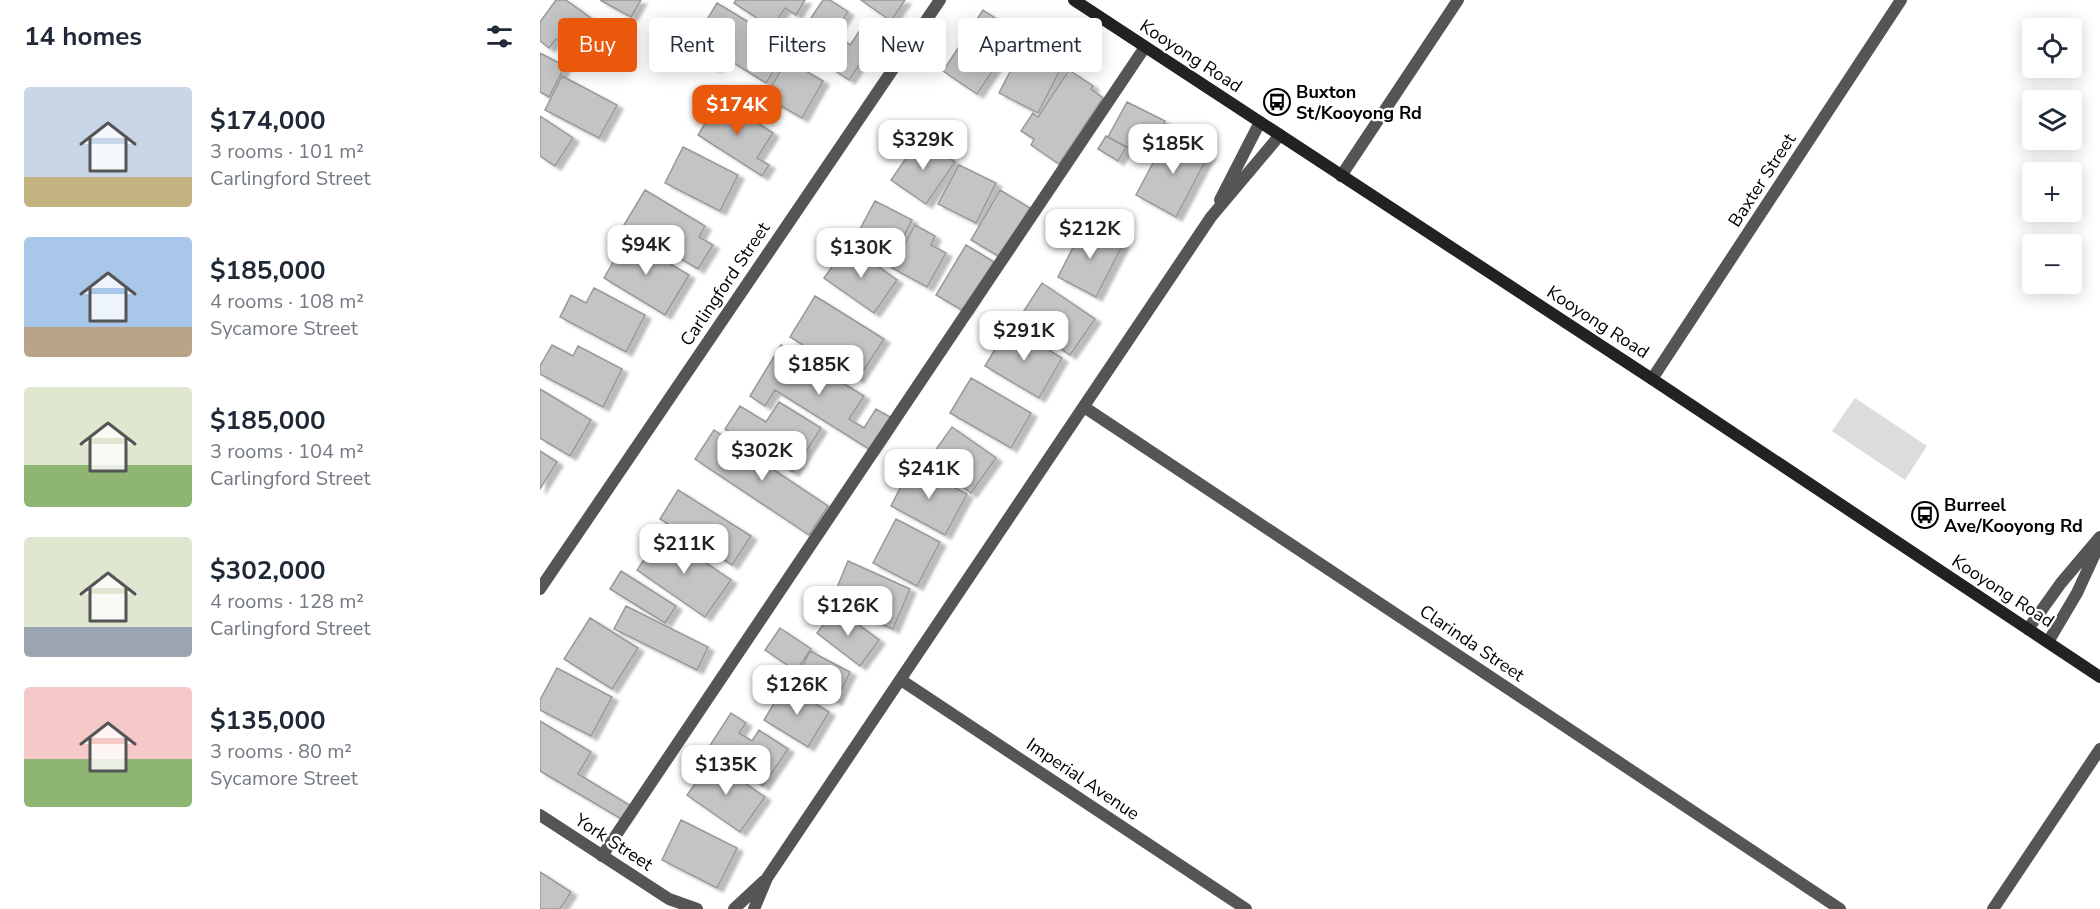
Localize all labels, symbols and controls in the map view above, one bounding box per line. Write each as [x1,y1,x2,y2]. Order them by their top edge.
street label: Kooyong Road [1135,14,1247,98]
chip: Buy [558,18,637,72]
chip: Rent [649,18,735,72]
chip: Filters [747,18,847,72]
chip: New [859,18,946,72]
chip: Apartment [958,18,1102,72]
map controls [2022,18,2082,294]
button: locate [2022,18,2082,78]
text: 14 homes [24,19,142,54]
icon: filters [483,20,516,53]
place label: Buxton St/Kooyong Rd [1296,80,1422,125]
pin: $174K [695,85,779,136]
bus stop icon: Buxton St/Kooyong Rd [1262,87,1292,117]
button: layers [2022,90,2082,150]
text: $174K [706,91,768,118]
text: $174,000 [210,103,326,138]
icon: home [72,111,144,183]
pin: $329K [881,120,965,171]
pin: $185K [1131,124,1215,175]
text: $329K [892,126,954,153]
street label: Baxter Street [1723,128,1802,231]
text: $185K [1142,130,1204,157]
text: 3 rooms · 101 m² [210,138,364,165]
button: + [2022,162,2082,222]
text: Carlingford Street [210,165,370,192]
pin: $212K [1048,209,1132,260]
text: $212K [1059,215,1121,242]
street label: Carlingford Street [675,217,776,351]
pin: $94K [610,225,682,276]
pin: $130K [819,228,903,279]
text: $94K [621,231,671,258]
text: $130K [830,234,892,261]
button: − [2022,234,2082,294]
text: $185,000 [210,253,326,288]
icon: home [72,261,144,333]
street label: Kooyong Road [1542,280,1654,364]
text: 4 rooms · 108 m² [210,288,364,315]
pin: $291K [982,311,1066,362]
text: Sycamore Street [210,315,358,342]
text: $291K [993,317,1055,344]
pin: $185K [777,345,861,396]
text: $185K [788,351,850,378]
text: $185,000 [210,403,326,438]
icon: home [72,411,144,483]
pin: $302K [720,431,804,482]
text: $302K [731,437,793,464]
text: 3 rooms · 104 m² [210,438,364,465]
pin: $241K [887,449,971,500]
text: $241K [898,455,960,482]
text: Carlingford Street [210,465,370,492]
place label: Burreel Ave/Kooyong Rd [1944,493,2083,538]
bus stop icon: Burreel Ave/Kooyong Rd [1910,500,1940,530]
pin: $211K [642,524,726,575]
text: $211K [653,530,715,557]
street label: Kooyong Road [1947,549,2059,633]
text: $302,000 [210,553,326,588]
icon: home [72,561,144,633]
pin: $126K [806,586,890,637]
text: 4 rooms · 128 m² [210,588,364,615]
text: $126K [817,592,879,619]
street label: Clarinda Street [1415,599,1530,687]
text: Carlingford Street [210,615,370,642]
pin: $126K [755,665,839,716]
text: $126K [766,671,828,698]
text: $135,000 [210,703,326,738]
icon: home [72,711,144,783]
street label: Imperial Avenue [1022,732,1144,826]
text: 3 rooms · 80 m² [210,738,352,765]
pin: $135K [684,745,768,796]
text: $135K [695,751,757,778]
text: Sycamore Street [210,765,358,792]
street label: York Street [570,807,658,877]

